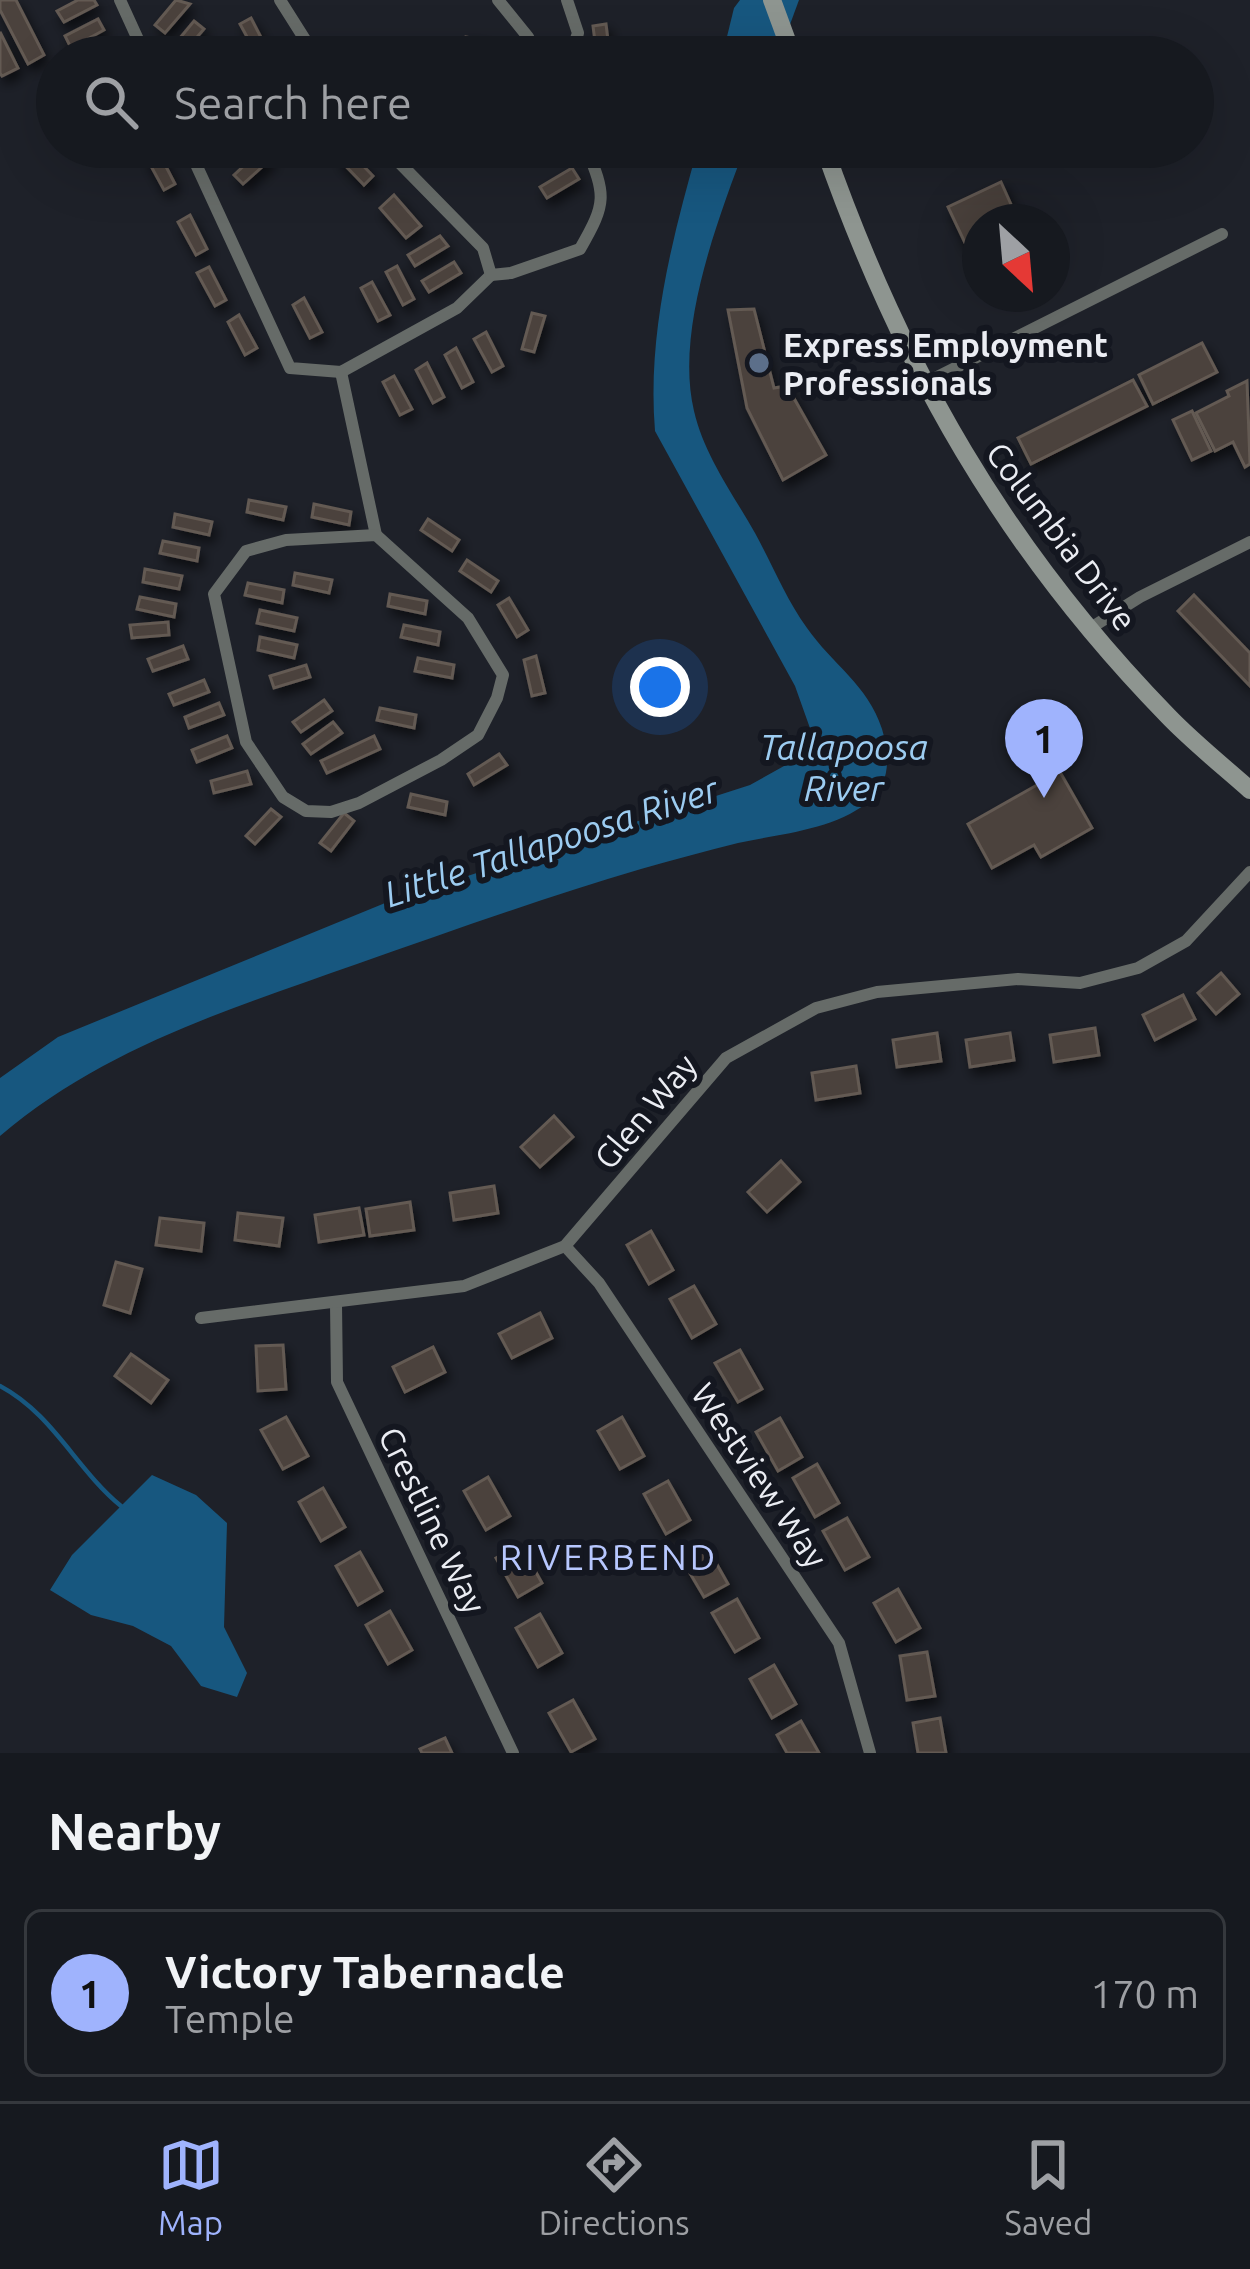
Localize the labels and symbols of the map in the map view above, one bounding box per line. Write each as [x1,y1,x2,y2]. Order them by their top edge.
north arrow [962,204,1070,312]
place label: Express Employment Professionals [783,326,1108,401]
marker: Express Employment Professionals [746,350,772,376]
street label: Columbia Drive [979,435,1145,637]
your location [630,657,690,717]
pin: 1 [1005,699,1083,798]
water label: Tallapoosa River [760,726,928,808]
water label: Little Tallapoosa River [379,767,724,914]
street label: Glen Way [587,1046,704,1176]
street label: Westview Way [685,1376,835,1574]
street label: Crestline Way [372,1421,494,1619]
district label: RIVERBEND [500,1536,718,1577]

